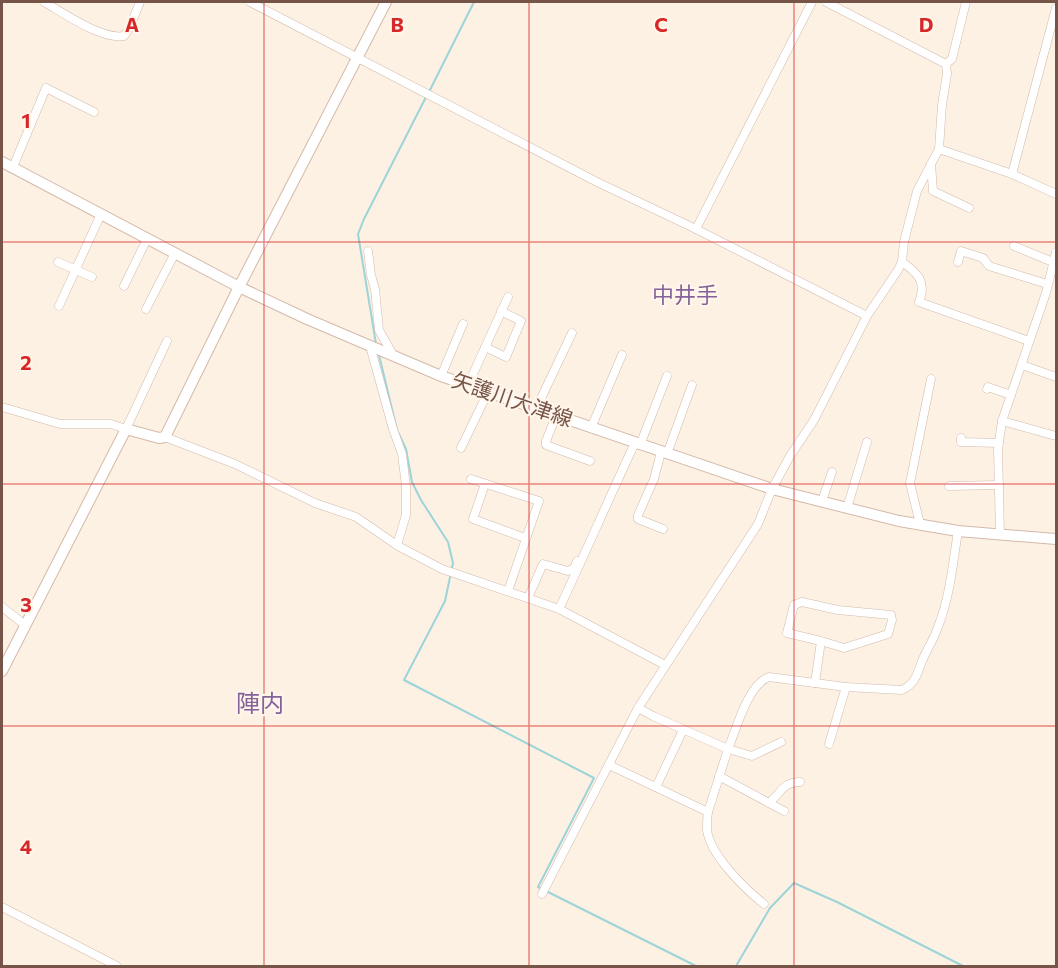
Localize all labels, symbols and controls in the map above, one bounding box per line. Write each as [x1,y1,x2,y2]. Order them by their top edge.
text: A [125,12,139,36]
text: B [390,12,404,36]
text: C [654,12,668,36]
text: D [919,12,933,36]
text: 1 [21,108,31,132]
district label: 中井手 [652,281,718,308]
text: 2 [20,350,32,374]
street label: 矢護川大津線 [449,366,576,431]
text: 3 [20,592,32,616]
district label: 陣内 [236,688,284,717]
text: 4 [20,834,32,858]

